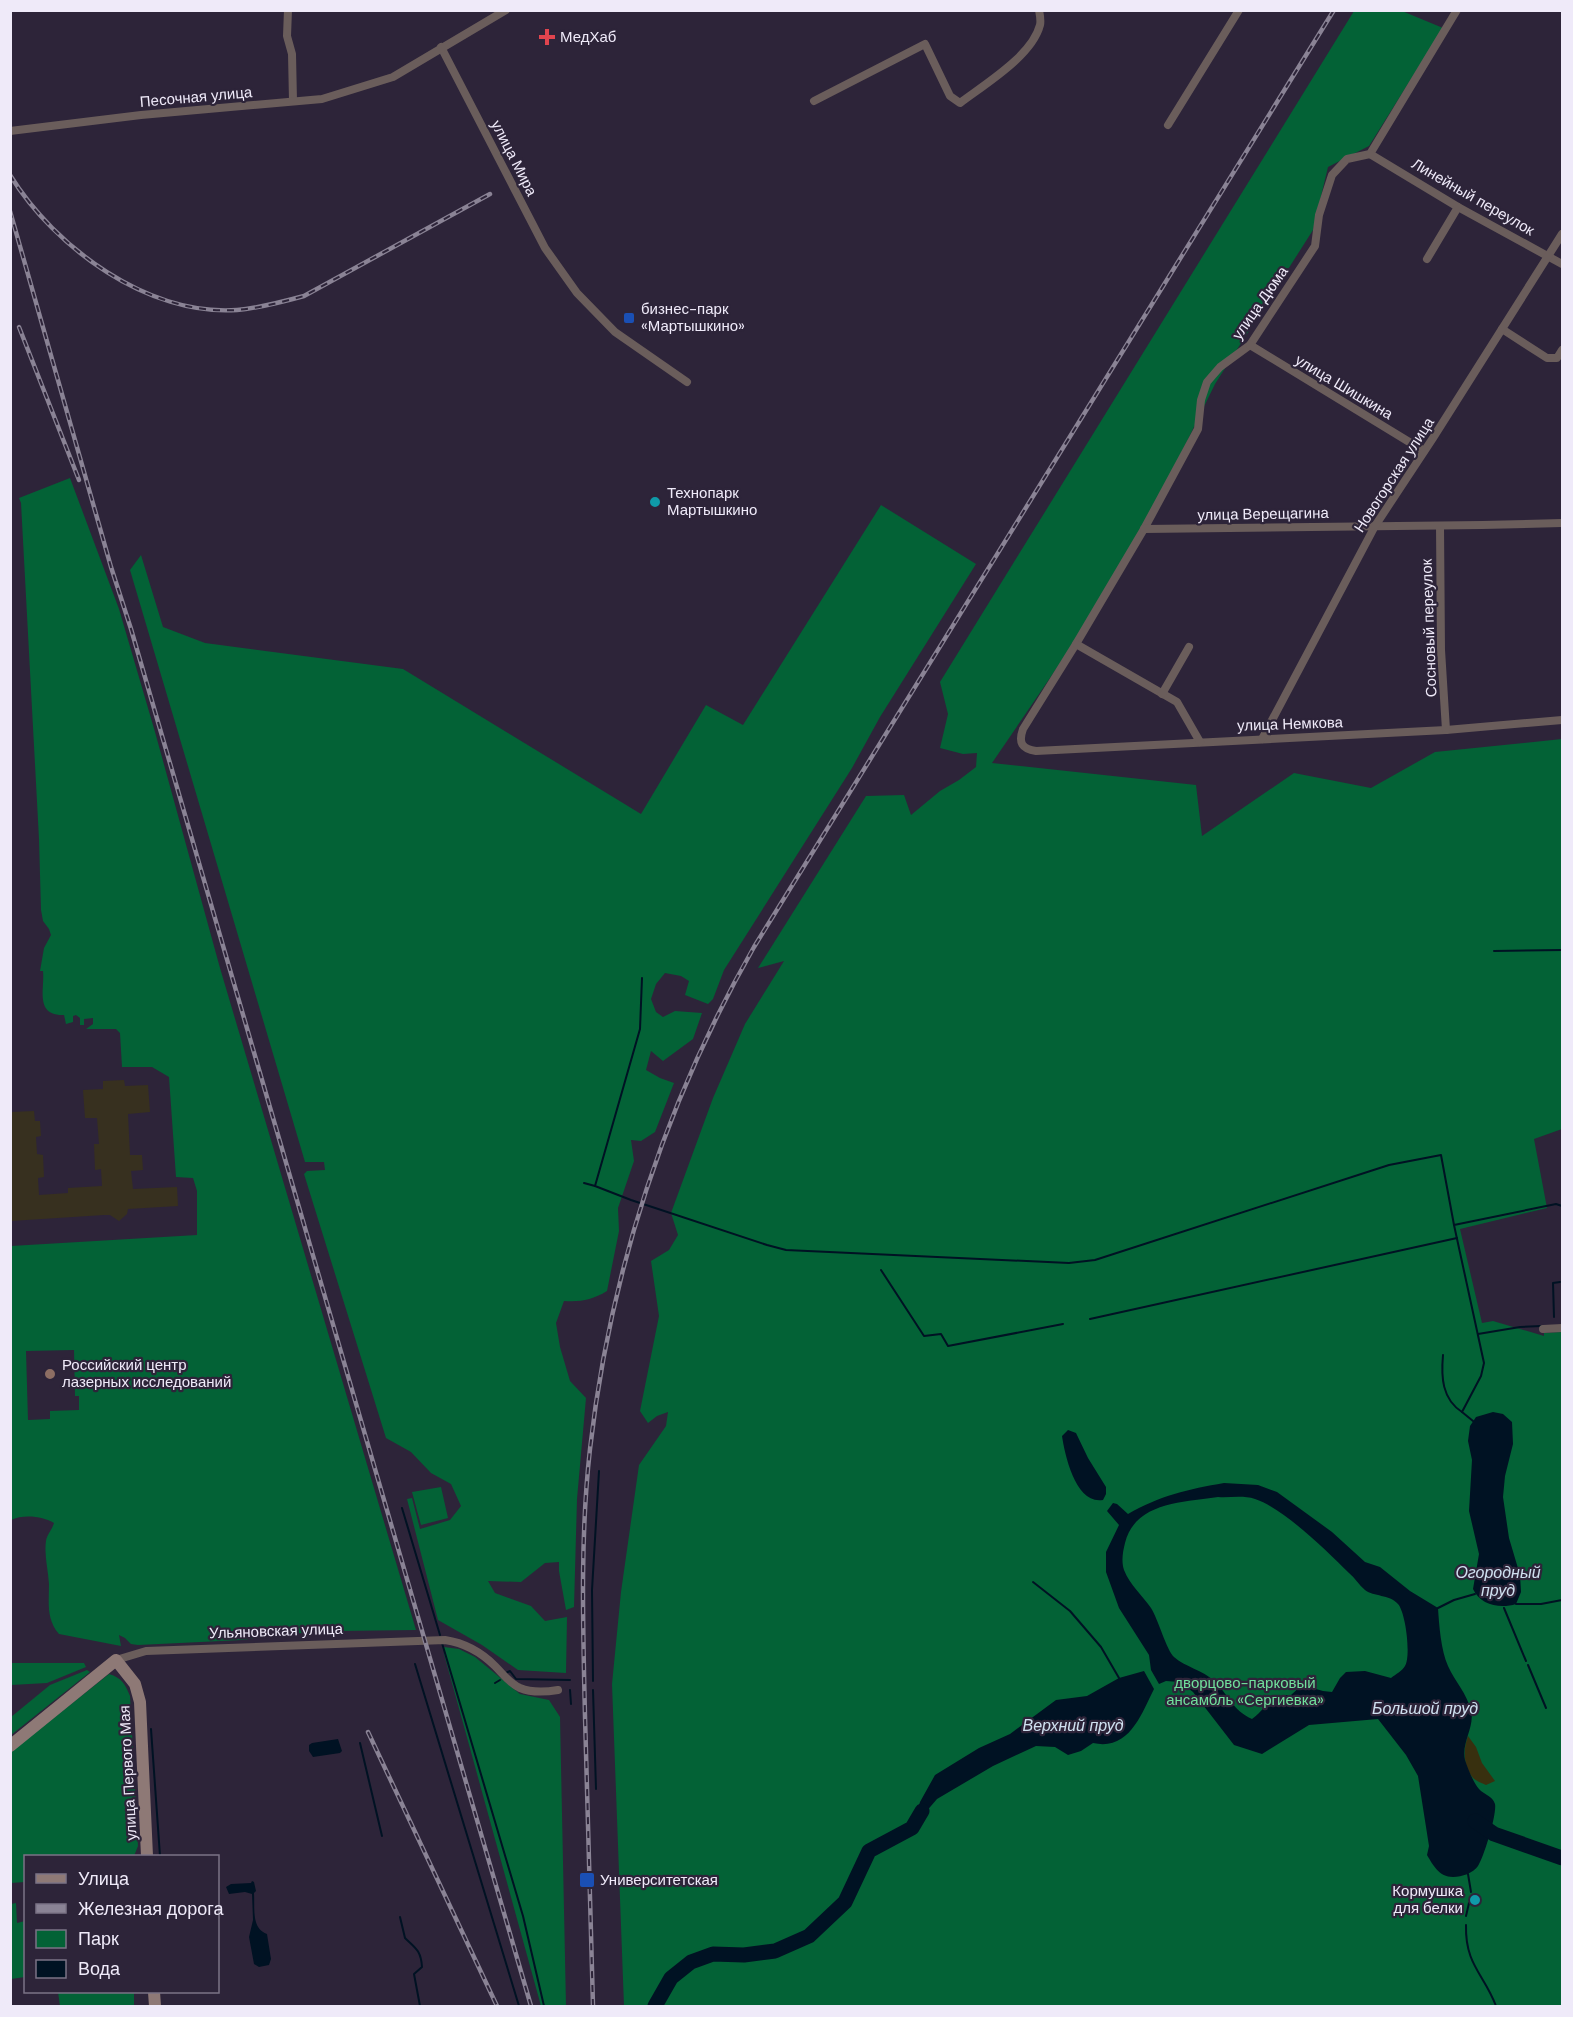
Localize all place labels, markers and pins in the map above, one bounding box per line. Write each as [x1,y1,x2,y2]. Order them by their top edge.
place label: МедХаб [560,27,616,47]
marker: МедХаб [538,28,556,46]
place label: бизнес-парк «Мартышкино» [641,299,745,336]
marker: бизнес-парк «Мартышкино» [622,311,636,325]
place label: Технопарк Мартышкино [667,483,757,520]
marker: Технопарк Мартышкино [648,495,662,509]
place label: Российский центр лазерных исследований [62,1355,231,1392]
marker: Российский центр лазерных исследований [43,1367,57,1381]
place label: Университетская [600,1870,718,1890]
marker: Университетская [578,1871,596,1889]
place label: Кормушка для белки [1392,1881,1464,1918]
marker: Кормушка для белки [1468,1893,1482,1907]

